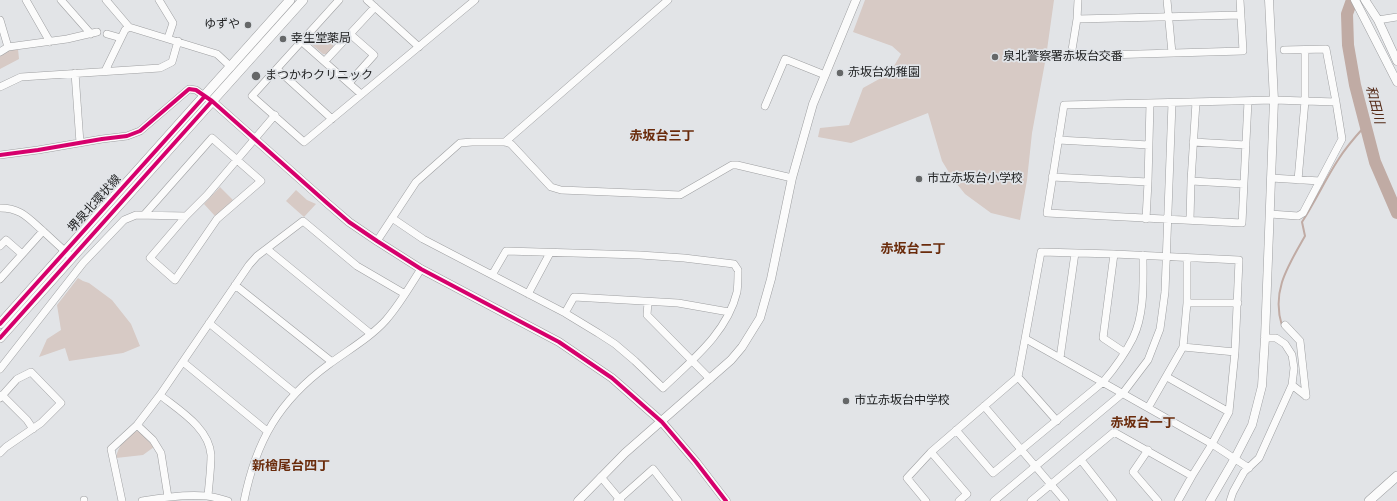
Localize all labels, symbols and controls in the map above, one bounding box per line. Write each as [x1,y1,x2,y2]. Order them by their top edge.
place label: ゆずや [204,18,240,32]
marker: ゆずや [243,20,253,30]
place label: 幸生堂薬局 [291,32,351,46]
marker: 幸生堂薬局 [278,34,288,44]
place label: 泉北警察署赤坂台交番 [1003,50,1123,64]
marker: 泉北警察署赤坂台交番 [990,52,1000,62]
place label: 赤坂台幼稚園 [848,66,920,80]
marker: 赤坂台幼稚園 [835,68,845,78]
place label: まつかわクリニック [265,69,373,83]
marker: まつかわクリニック [250,70,262,82]
water label: 和田川 [1362,84,1386,126]
district label: 赤坂台三丁 [630,129,694,145]
street label: 堺泉北環状線 [66,172,124,236]
place label: 市立赤坂台小学校 [927,172,1023,186]
marker: 市立赤坂台小学校 [914,174,924,184]
district label: 赤坂台二丁 [881,242,945,258]
place label: 市立赤坂台中学校 [854,394,950,408]
marker: 市立赤坂台中学校 [841,396,851,406]
district label: 赤坂台一丁 [1111,416,1175,432]
district label: 新檜尾台四丁 [252,459,330,475]

